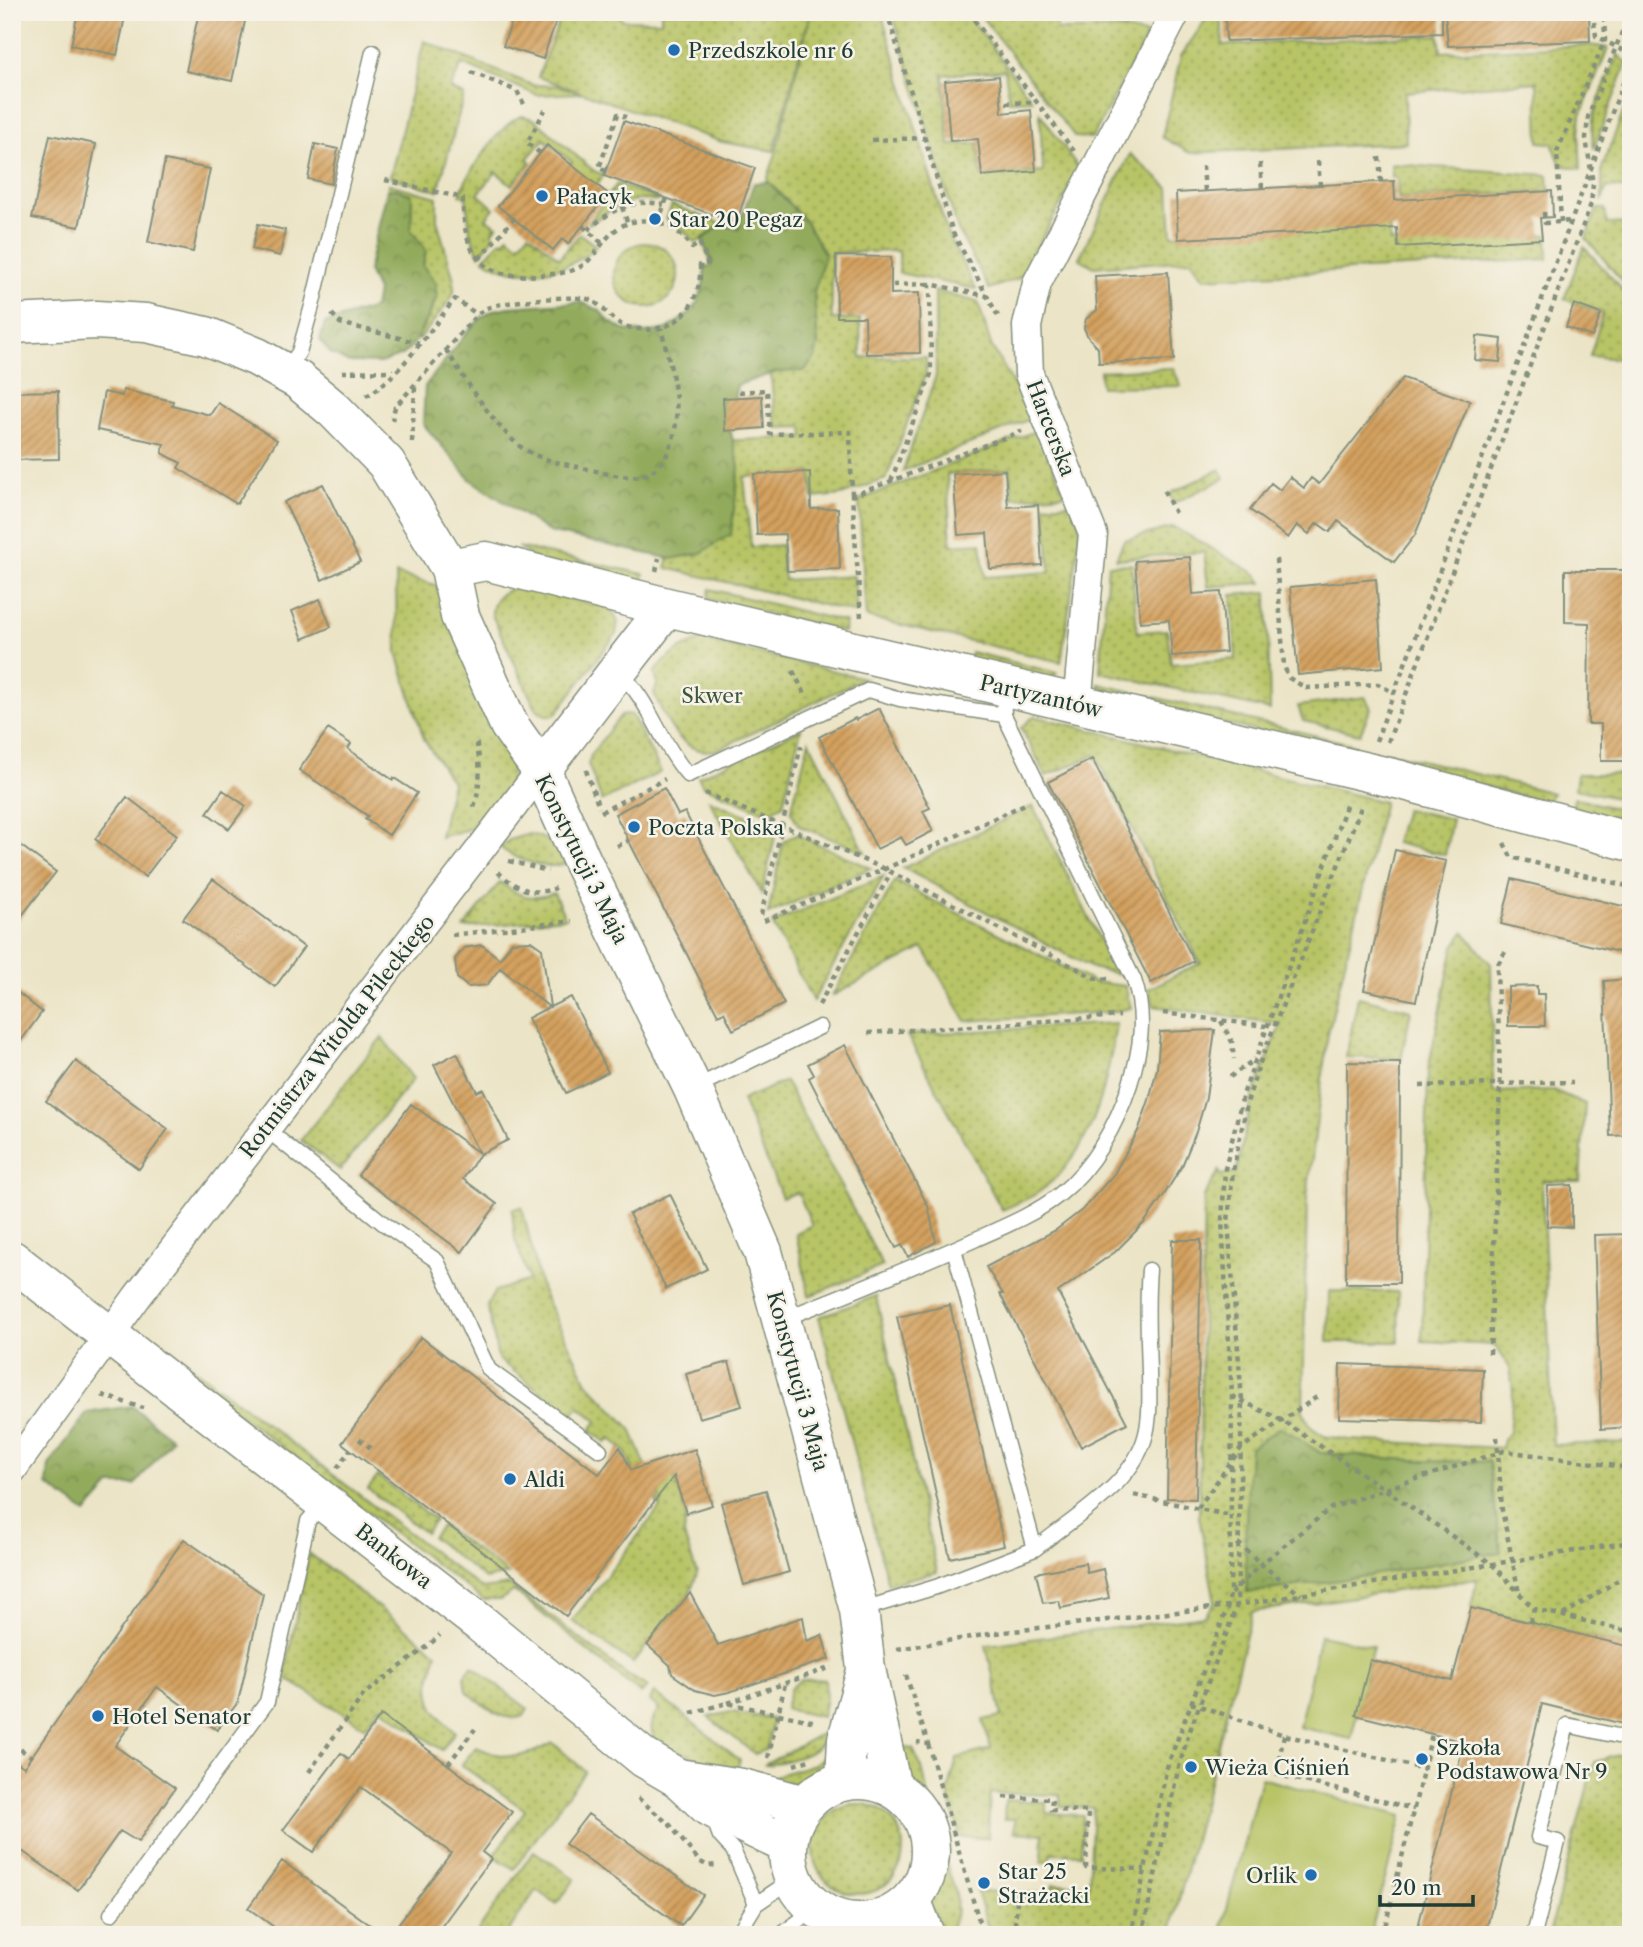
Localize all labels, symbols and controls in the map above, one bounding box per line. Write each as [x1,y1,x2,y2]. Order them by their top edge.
place label: Przedszkole nr 6 [688,38,853,63]
marker: Przedszkole nr 6 [666,42,682,58]
place label: Pałacyk [556,184,633,209]
marker: Pałacyk [534,188,550,204]
place label: Star 20 Pegaz [669,207,803,232]
marker: Star 20 Pegaz [647,211,663,227]
street label: Harcerska [1021,376,1081,481]
street label: Partyzantów [977,670,1105,722]
park label: Skwer [681,683,743,708]
street label: Konstytucji 3 Maja [530,770,634,949]
place label: Poczta Polska [648,815,785,840]
marker: Poczta Polska [626,819,642,835]
street label: Rotmistrza Witolda Pileckiego [234,909,440,1163]
street label: Konstytucji 3 Maja [762,1288,834,1475]
place label: Aldi [523,1467,565,1492]
marker: Aldi [502,1471,518,1487]
street label: Bankowa [351,1518,438,1594]
place label: Hotel Senator [112,1704,251,1729]
marker: Hotel Senator [90,1708,106,1724]
place label: Szkoła Podstawowa Nr 9 [1436,1735,1608,1784]
marker: Szkoła Podstawowa Nr 9 [1414,1751,1430,1767]
place label: Wieża Ciśnień [1204,1755,1349,1780]
marker: Wieża Ciśnień [1183,1759,1199,1775]
place label: Star 25 Strażacki [998,1859,1089,1908]
place label: Orlik [1246,1863,1298,1888]
scale bar [1380,1863,1473,1907]
marker: Orlik [1303,1867,1319,1883]
marker: Star 25 Strażacki [976,1875,992,1891]
text: 20 m [1391,1875,1442,1900]

